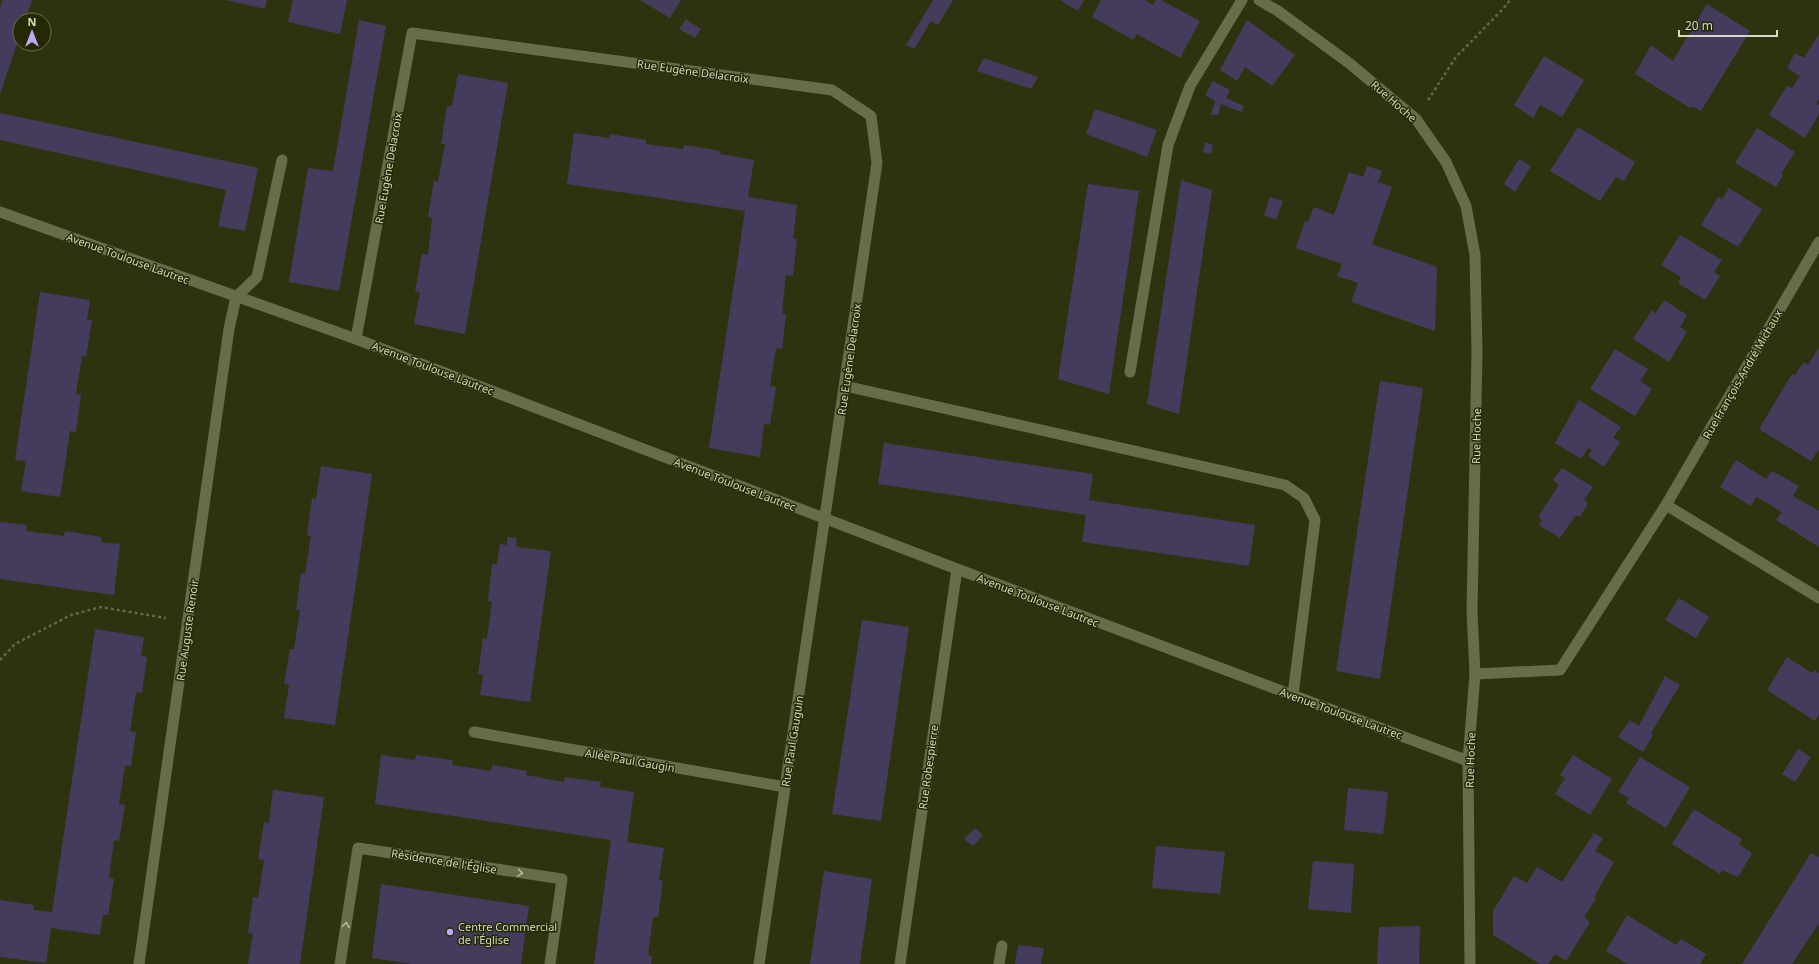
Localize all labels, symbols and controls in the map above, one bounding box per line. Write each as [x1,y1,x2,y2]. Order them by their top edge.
north arrow [12,12,52,52]
scale bar [1679,12,1777,38]
text: N [28,14,36,29]
text: 20 m [1685,17,1713,34]
street label: Rue Eugène Delacroix [636,56,750,86]
street label: Rue Hoche [1368,77,1420,125]
street label: Rue Eugène Delacroix [371,111,405,225]
street label: Avenue Toulouse Lautrec [65,229,191,287]
street label: Rue Eugène Delacroix [834,302,864,416]
street label: Rue François-André Michaux [1699,306,1785,441]
street label: Avenue Toulouse Lautrec [370,338,496,398]
street label: Rue Hoche [1468,408,1484,464]
street label: Avenue Toulouse Lautrec [672,454,798,514]
street label: Avenue Toulouse Lautrec [975,570,1101,630]
street label: Rue Auguste Renoir [172,578,202,682]
street label: Avenue Toulouse Lautrec [1278,684,1404,742]
street label: Rue Paul Gauguin [777,694,807,788]
street label: Rue Robespierre [915,724,941,810]
street label: Rue Hoche [1462,732,1478,788]
street label: Allée Paul Gaugin [584,745,676,775]
street label: Résidence de l'Église [390,845,498,877]
one-way arrow [517,868,523,877]
place label: Centre Commercial de l'Église [458,919,557,947]
one-way arrow [341,922,350,929]
marker: Centre Commercial de l'Église [445,927,455,937]

